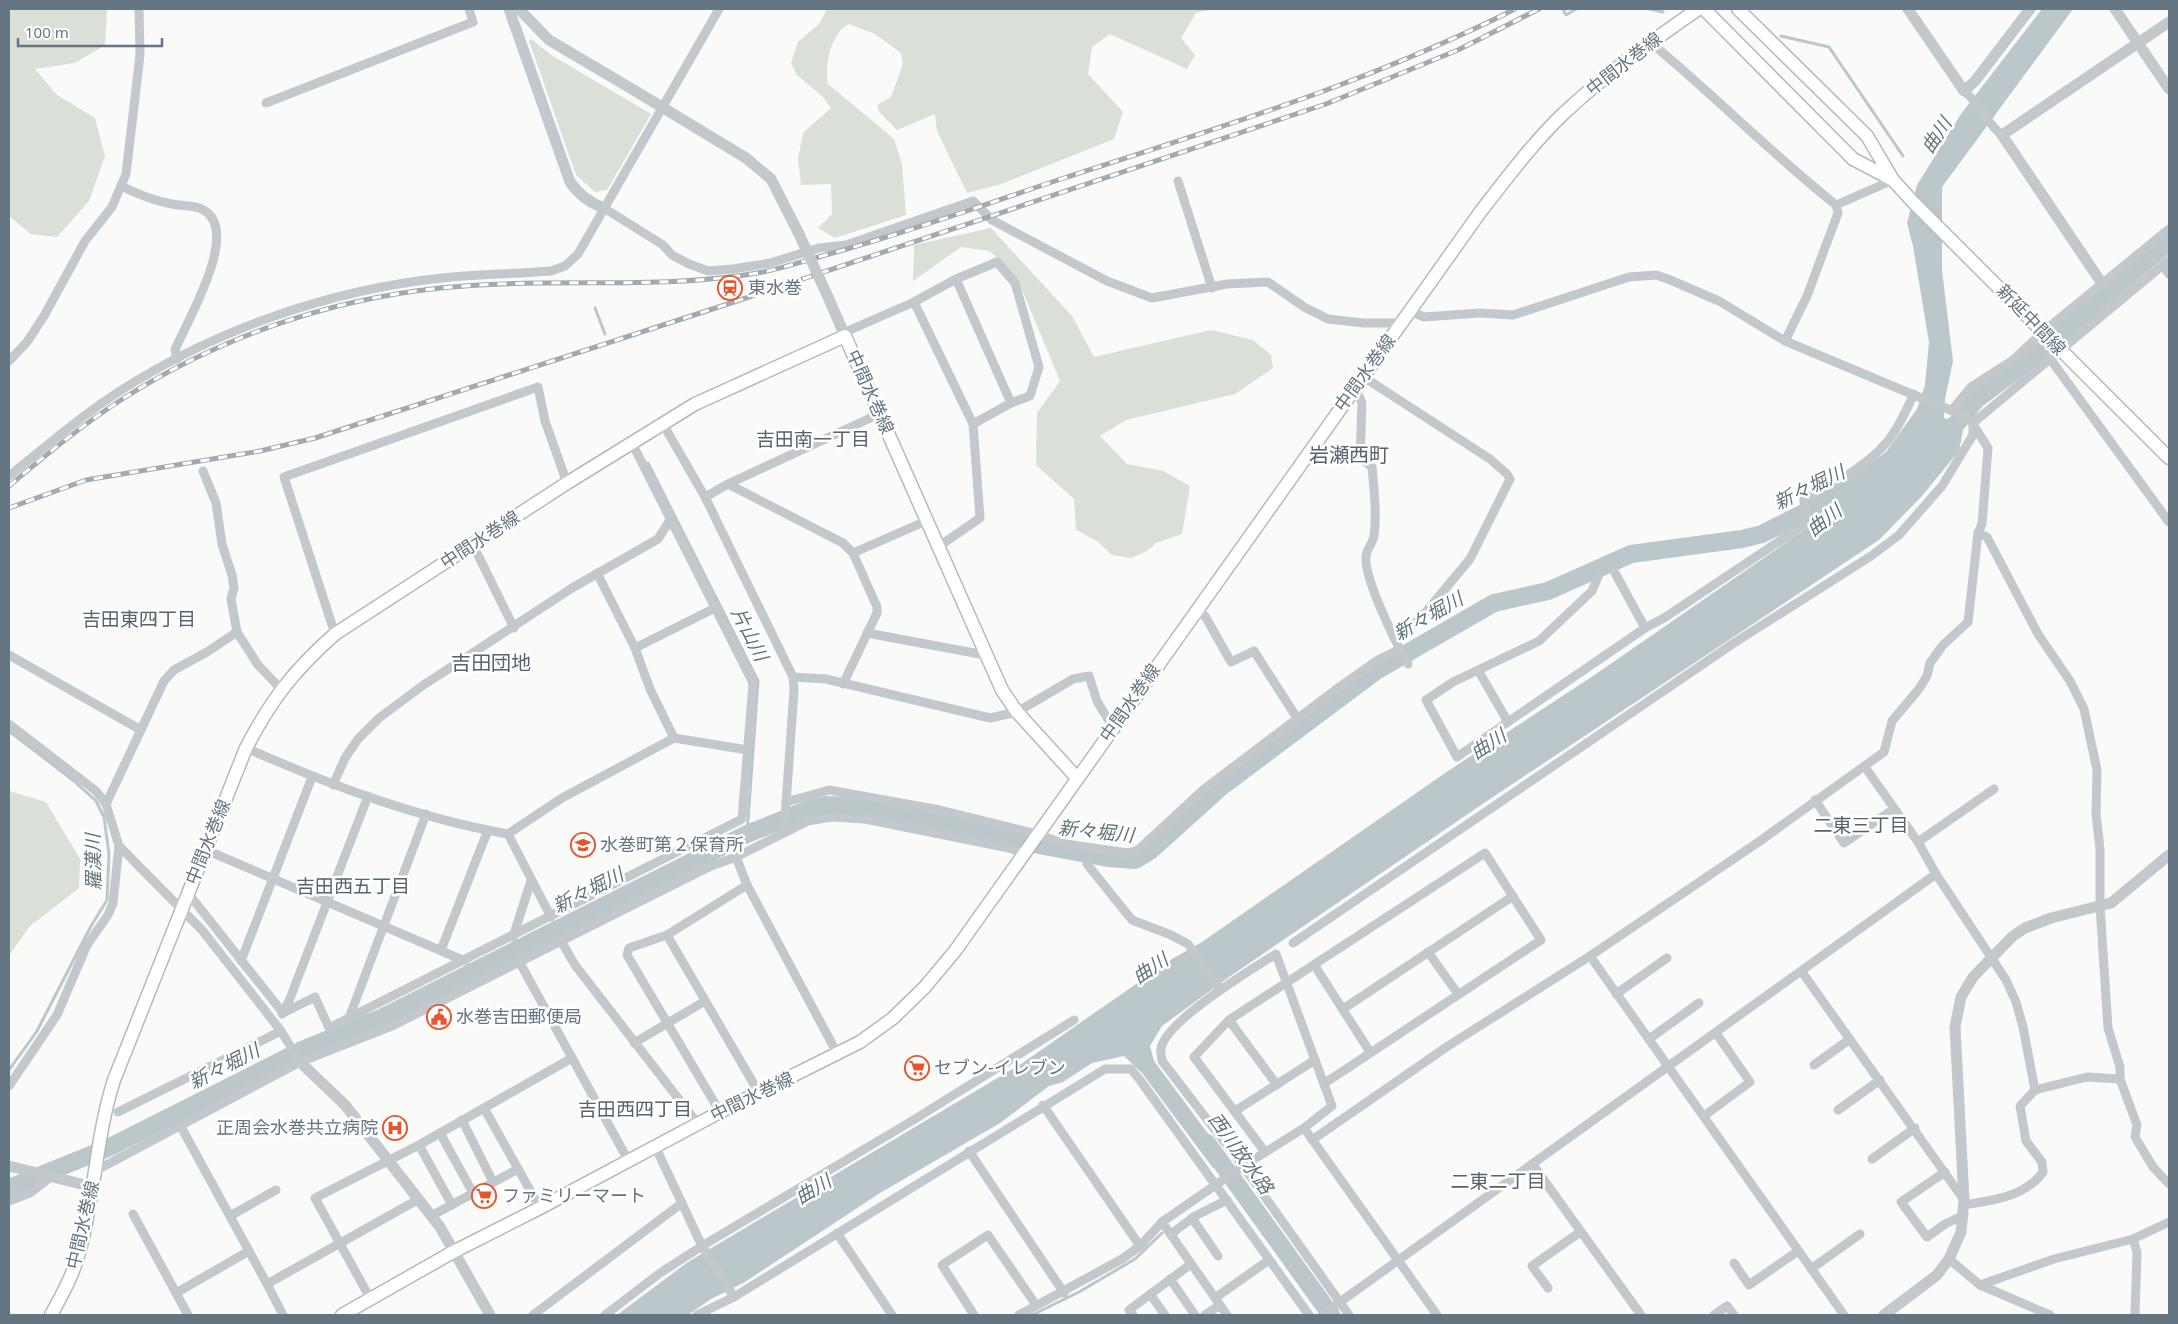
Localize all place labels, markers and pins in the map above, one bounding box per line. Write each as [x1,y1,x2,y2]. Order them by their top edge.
station icon: 東水巻 [717,275,743,301]
place label: 東水巻 [748,275,802,299]
school or university icon: 水巻町第２保育所 [570,832,596,858]
place label: 水巻町第２保育所 [600,832,744,856]
public building icon: 水巻吉田郵便局 [426,1004,452,1030]
place label: 水巻吉田郵便局 [456,1004,582,1028]
supermarket icon: セブン-イレブン [904,1055,930,1081]
place label: セブン-イレブン [934,1055,1066,1079]
place label: 正周会水巻共立病院 [216,1115,378,1139]
hospital icon: 正周会水巻共立病院 [382,1115,408,1141]
supermarket icon: ファミリーマート [471,1183,497,1209]
place label: ファミリーマート [502,1183,646,1207]

